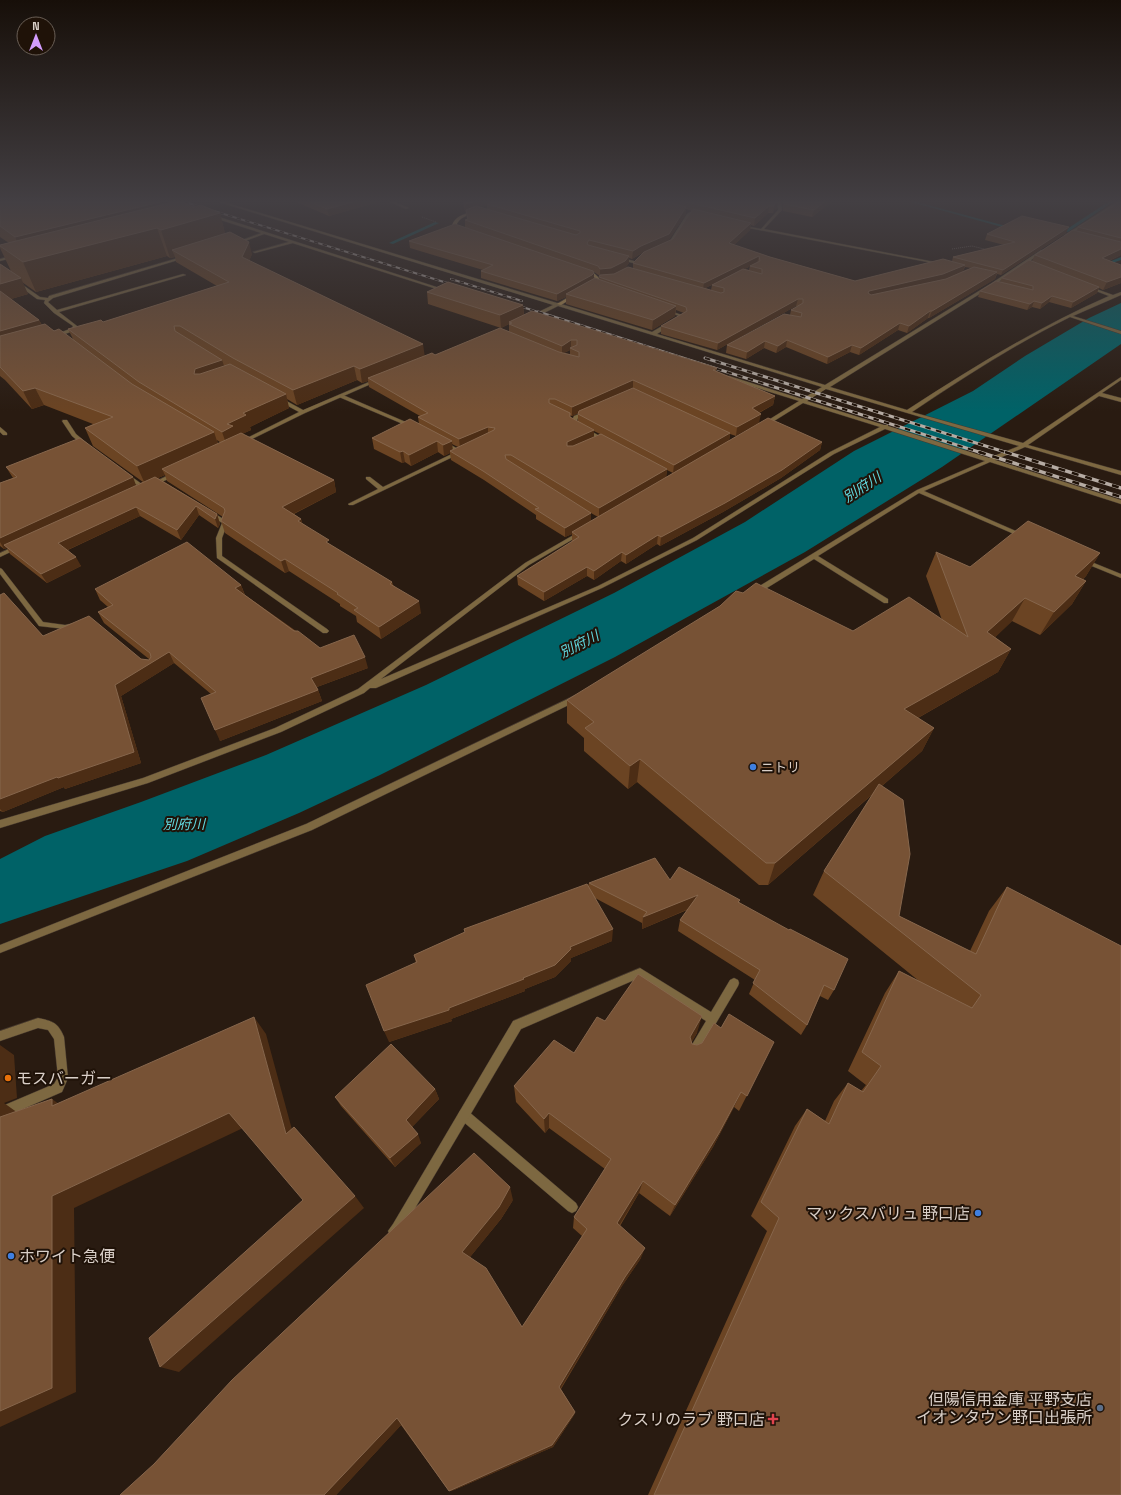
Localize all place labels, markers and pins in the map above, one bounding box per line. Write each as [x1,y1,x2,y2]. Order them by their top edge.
place label: ニトリ [761,759,800,776]
marker: ニトリ [748,762,758,772]
place label: モスバーガー [16,1068,112,1089]
marker: モスバーガー [3,1073,13,1083]
place label: マックスバリュ 野口店 [806,1203,970,1224]
marker: マックスバリュ 野口店 [973,1208,983,1218]
place label: ホワイト急便 [19,1246,115,1267]
marker: ホワイト急便 [6,1251,16,1261]
place label: 但陽信用金庫 平野支店 イオンタウン野口出張所 [916,1389,1092,1428]
marker: 但陽信用金庫 平野支店 イオンタウン野口出張所 [1095,1403,1105,1413]
place label: クスリのラブ 野口店 [617,1409,765,1430]
marker: クスリのラブ 野口店 [768,1414,778,1424]

